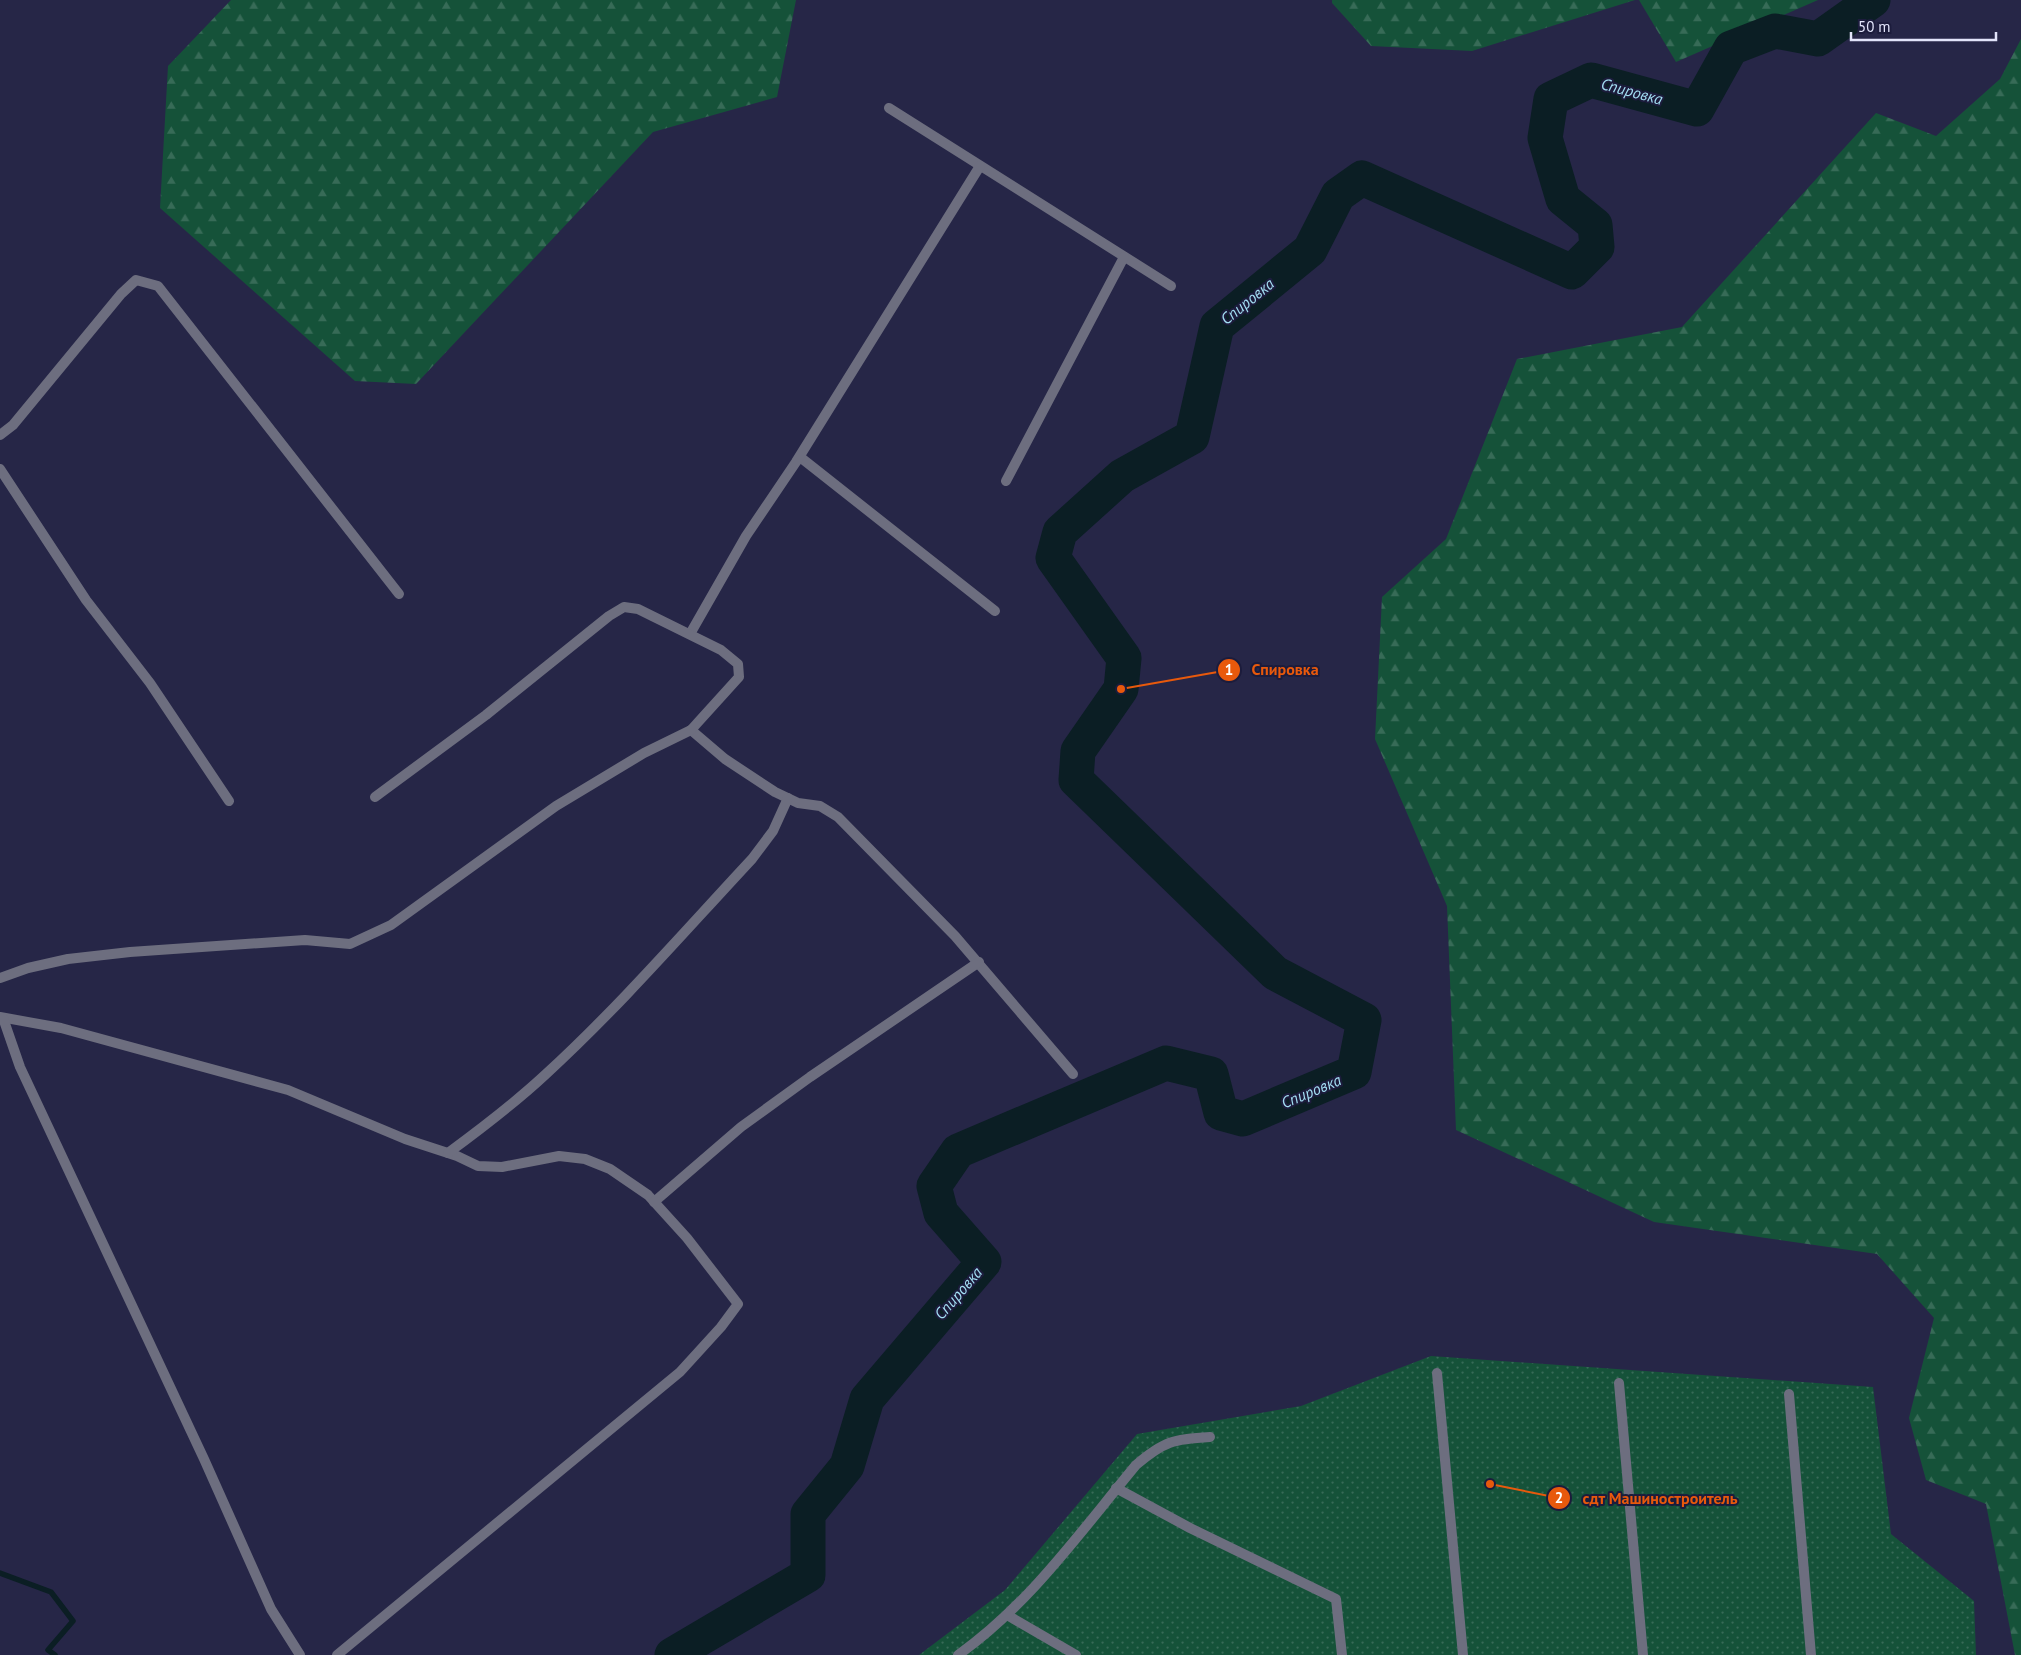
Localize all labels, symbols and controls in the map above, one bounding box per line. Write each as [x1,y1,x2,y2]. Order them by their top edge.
scale bar [1851,10,1996,42]
text: 50 m [1858,17,1891,36]
water label: Спировка [1599,73,1665,109]
water label: Спировка [1216,273,1278,329]
callout: Спировка [1217,654,1329,685]
text: Спировка [1251,659,1319,679]
text: 1 [1225,660,1233,679]
water label: Спировка [1278,1069,1344,1113]
water label: Спировка [930,1263,986,1323]
callout: сдт Машиностроитель [1547,1482,1747,1513]
text: 2 [1555,1488,1563,1507]
text: сдт Машиностроитель [1582,1488,1738,1508]

